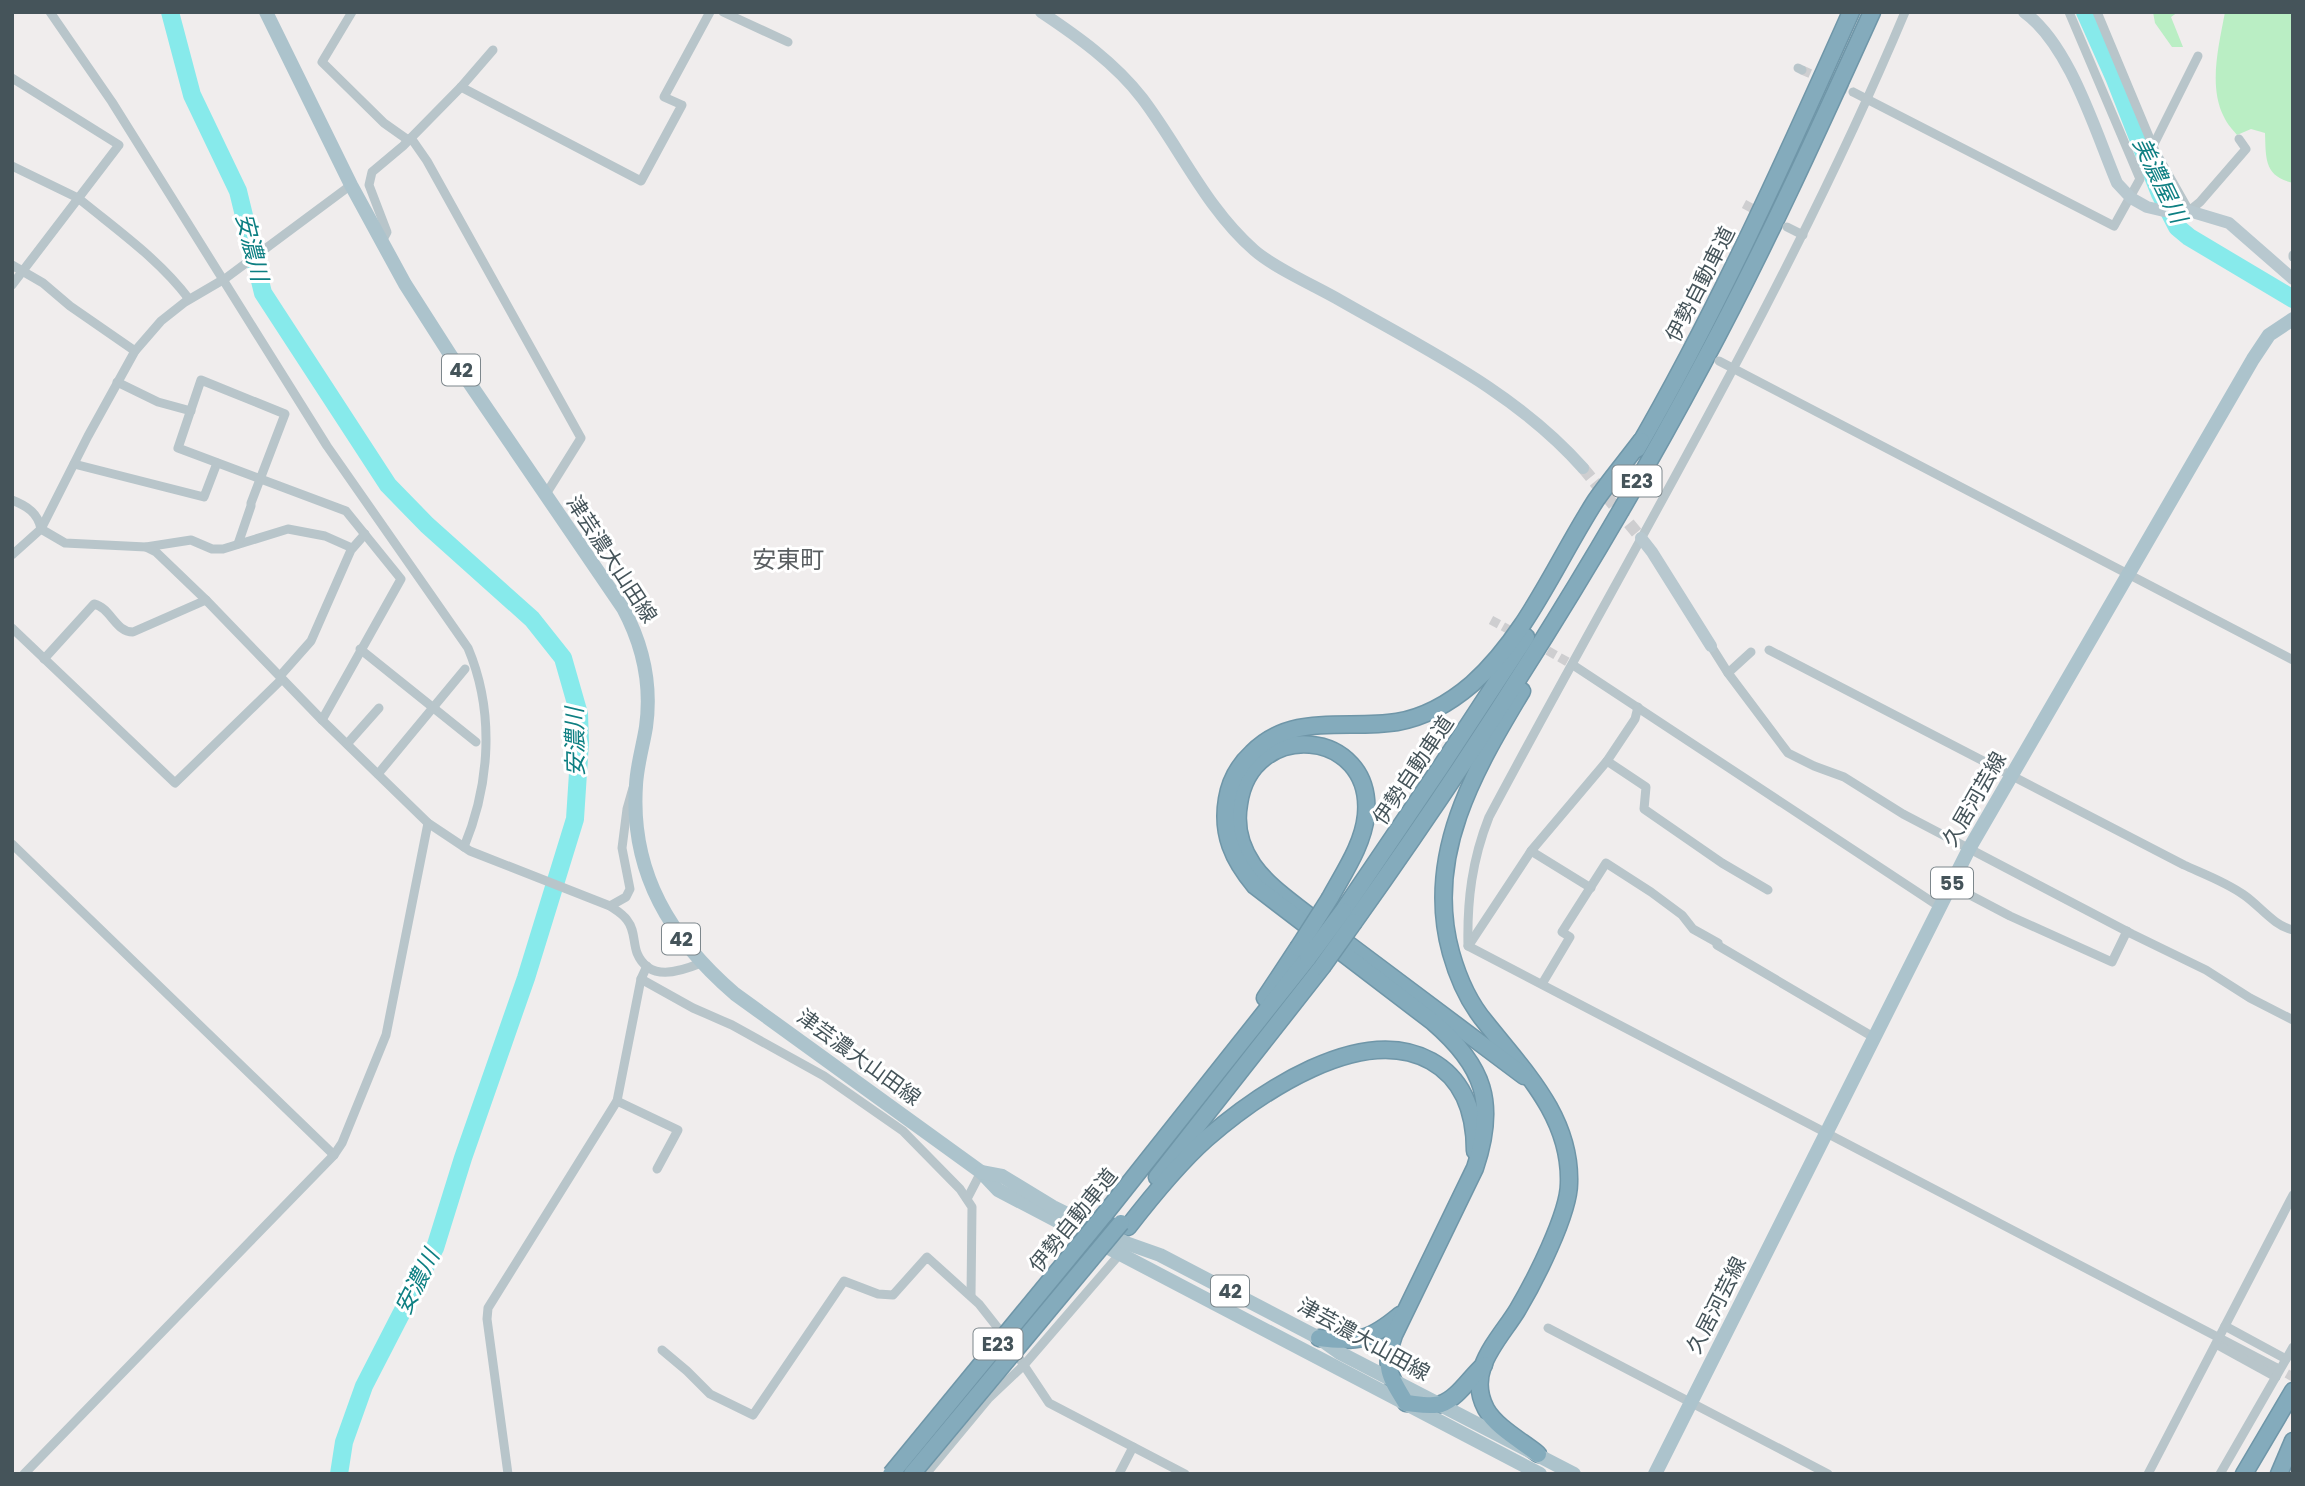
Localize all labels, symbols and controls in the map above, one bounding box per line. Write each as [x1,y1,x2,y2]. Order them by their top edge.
water label: 美濃屋川 [2125,132,2196,231]
water label: 安濃川 [228,210,277,287]
street label: 伊勢自動車道 [1658,221,1742,347]
road number: 42 [442,354,480,386]
road number: E23 [1612,466,1662,496]
street label: 津芸濃大山田線 [560,489,664,629]
district label: 安東町 [752,543,824,576]
water label: 安濃川 [558,704,592,777]
street label: 伊勢自動車道 [1366,710,1460,830]
street label: 久居河芸線 [1935,746,2013,852]
road number: 55 [1931,868,1973,898]
road number: 42 [662,923,700,954]
street label: 津芸濃大山田線 [791,1002,927,1112]
street label: 伊勢自動車道 [1022,1162,1124,1278]
water label: 安濃川 [387,1241,448,1320]
street label: 久居河芸線 [1679,1252,1753,1358]
road number: 42 [1211,1275,1249,1306]
street label: 津芸濃大山田線 [1293,1291,1435,1387]
road number: E23 [974,1328,1023,1360]

